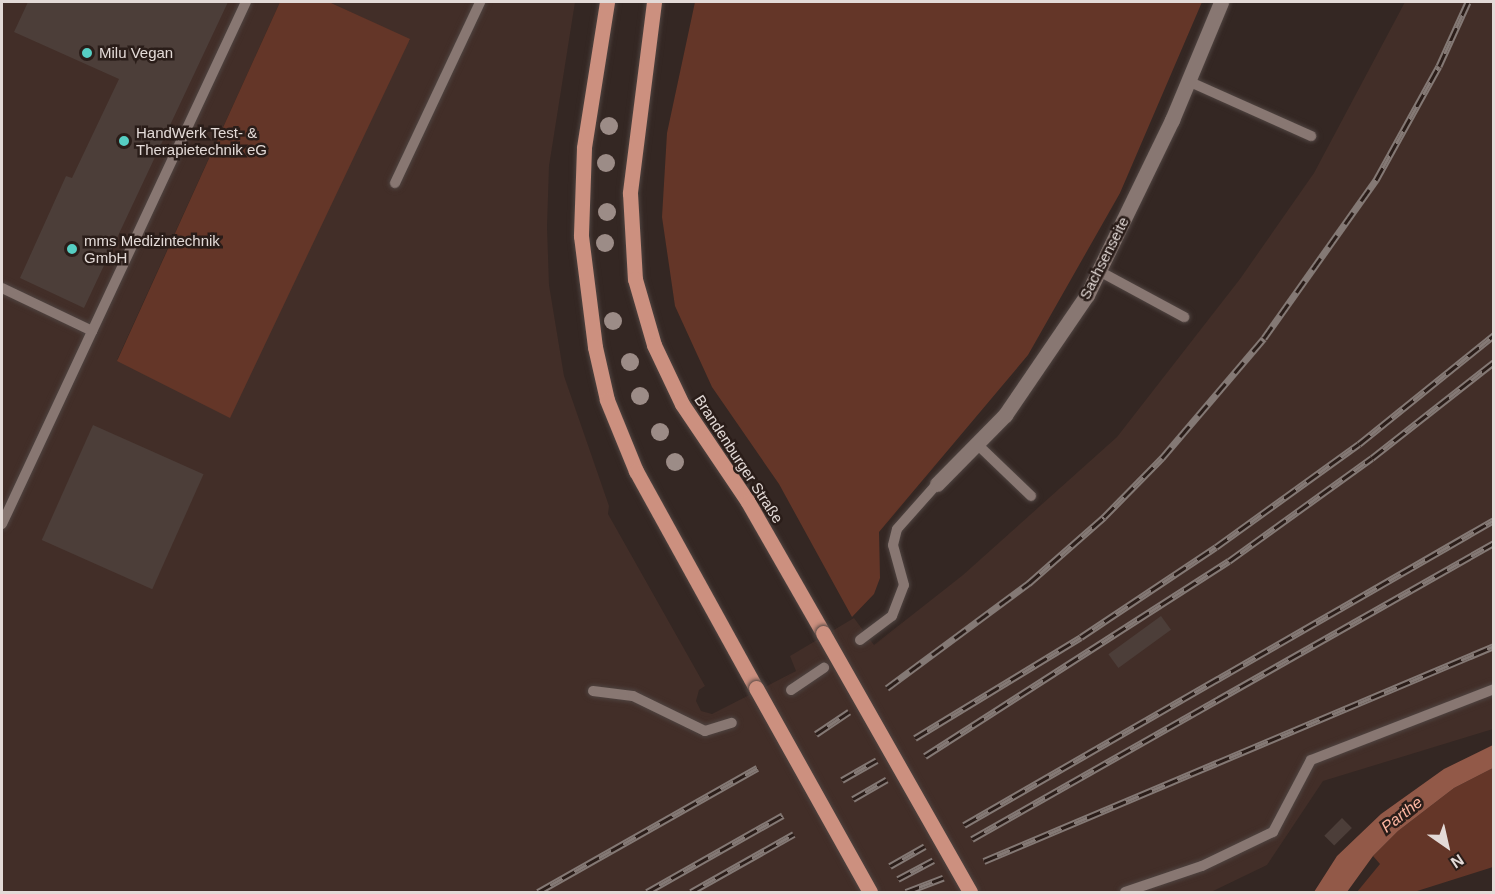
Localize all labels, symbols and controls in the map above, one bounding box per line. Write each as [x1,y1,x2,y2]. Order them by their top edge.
place label: Milu Vegan [99,44,173,62]
marker: Milu Vegan [80,46,94,60]
place label: HandWerk Test- & Therapietechnik eG [136,123,267,158]
marker: HandWerk Test- & Therapietechnik eG [117,134,131,148]
street label: Sachsenseite [1076,214,1132,302]
place label: mms Medizintechnik GmbH [84,231,220,266]
marker: mms Medizintechnik GmbH [65,242,79,256]
street label: Brandenburger Straße [691,392,787,526]
water label: Parthe [1378,793,1426,837]
north arrow [1417,816,1477,876]
text: N [1448,851,1467,872]

